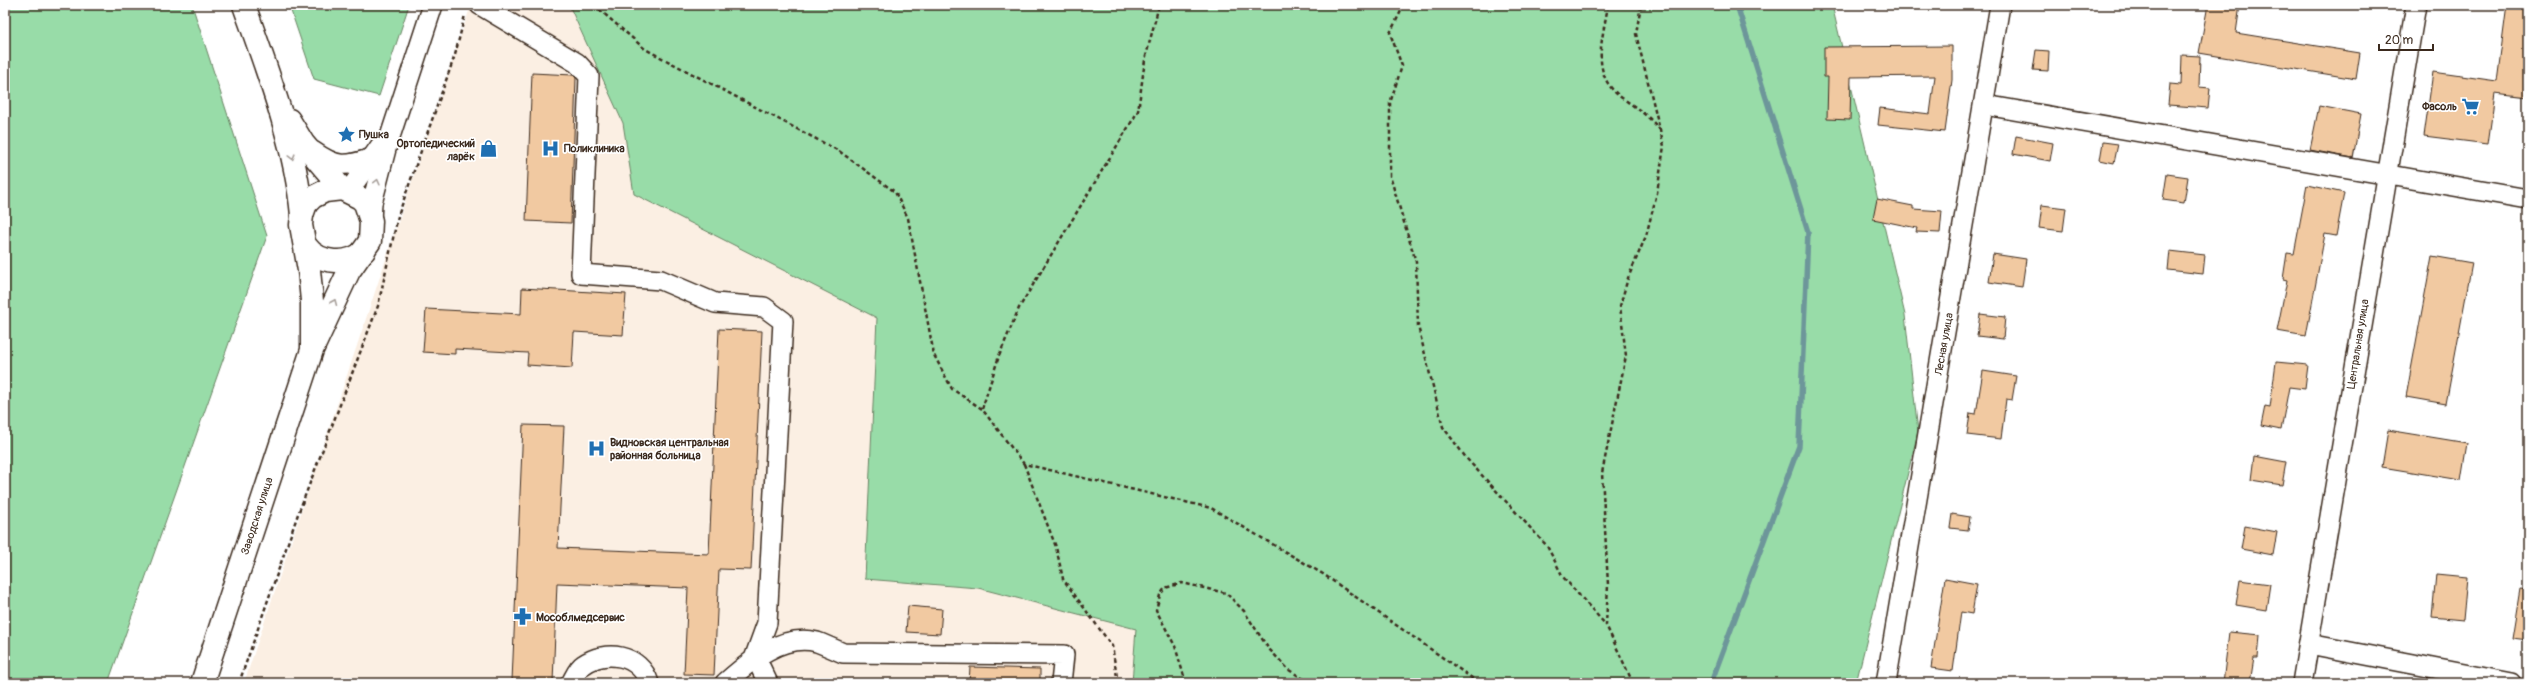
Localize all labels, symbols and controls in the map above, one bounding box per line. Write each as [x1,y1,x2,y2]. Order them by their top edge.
scale bar [2379,26,2433,52]
text: 20 m [2385,33,2414,48]
supermarket icon: Фасоль [2460,96,2480,116]
place label: Фасоль [2421,100,2457,113]
place icon: Пушка [336,124,356,144]
place label: Пушка [359,128,389,141]
place label: Ортопедический ларёк [396,137,475,163]
hospital icon: Поликлиника [541,138,561,158]
shop icon: Ортопедический ларёк [478,139,498,159]
place label: Поликлиника [564,142,625,155]
one-way arrow [287,154,295,160]
one-way arrow [373,179,381,185]
one-way arrow [329,298,337,306]
street label: Центральная улица [2344,298,2372,390]
street label: Лесная улица [1932,312,1956,377]
place label: Видновская центральная районная больница [610,436,729,462]
hospital icon: Видновская центральная районная больница [587,438,607,458]
street label: Заводская улица [238,475,276,557]
pharmacy icon: Мособлмедсервис [513,607,533,627]
place label: Мособлмедсервис [536,611,625,624]

